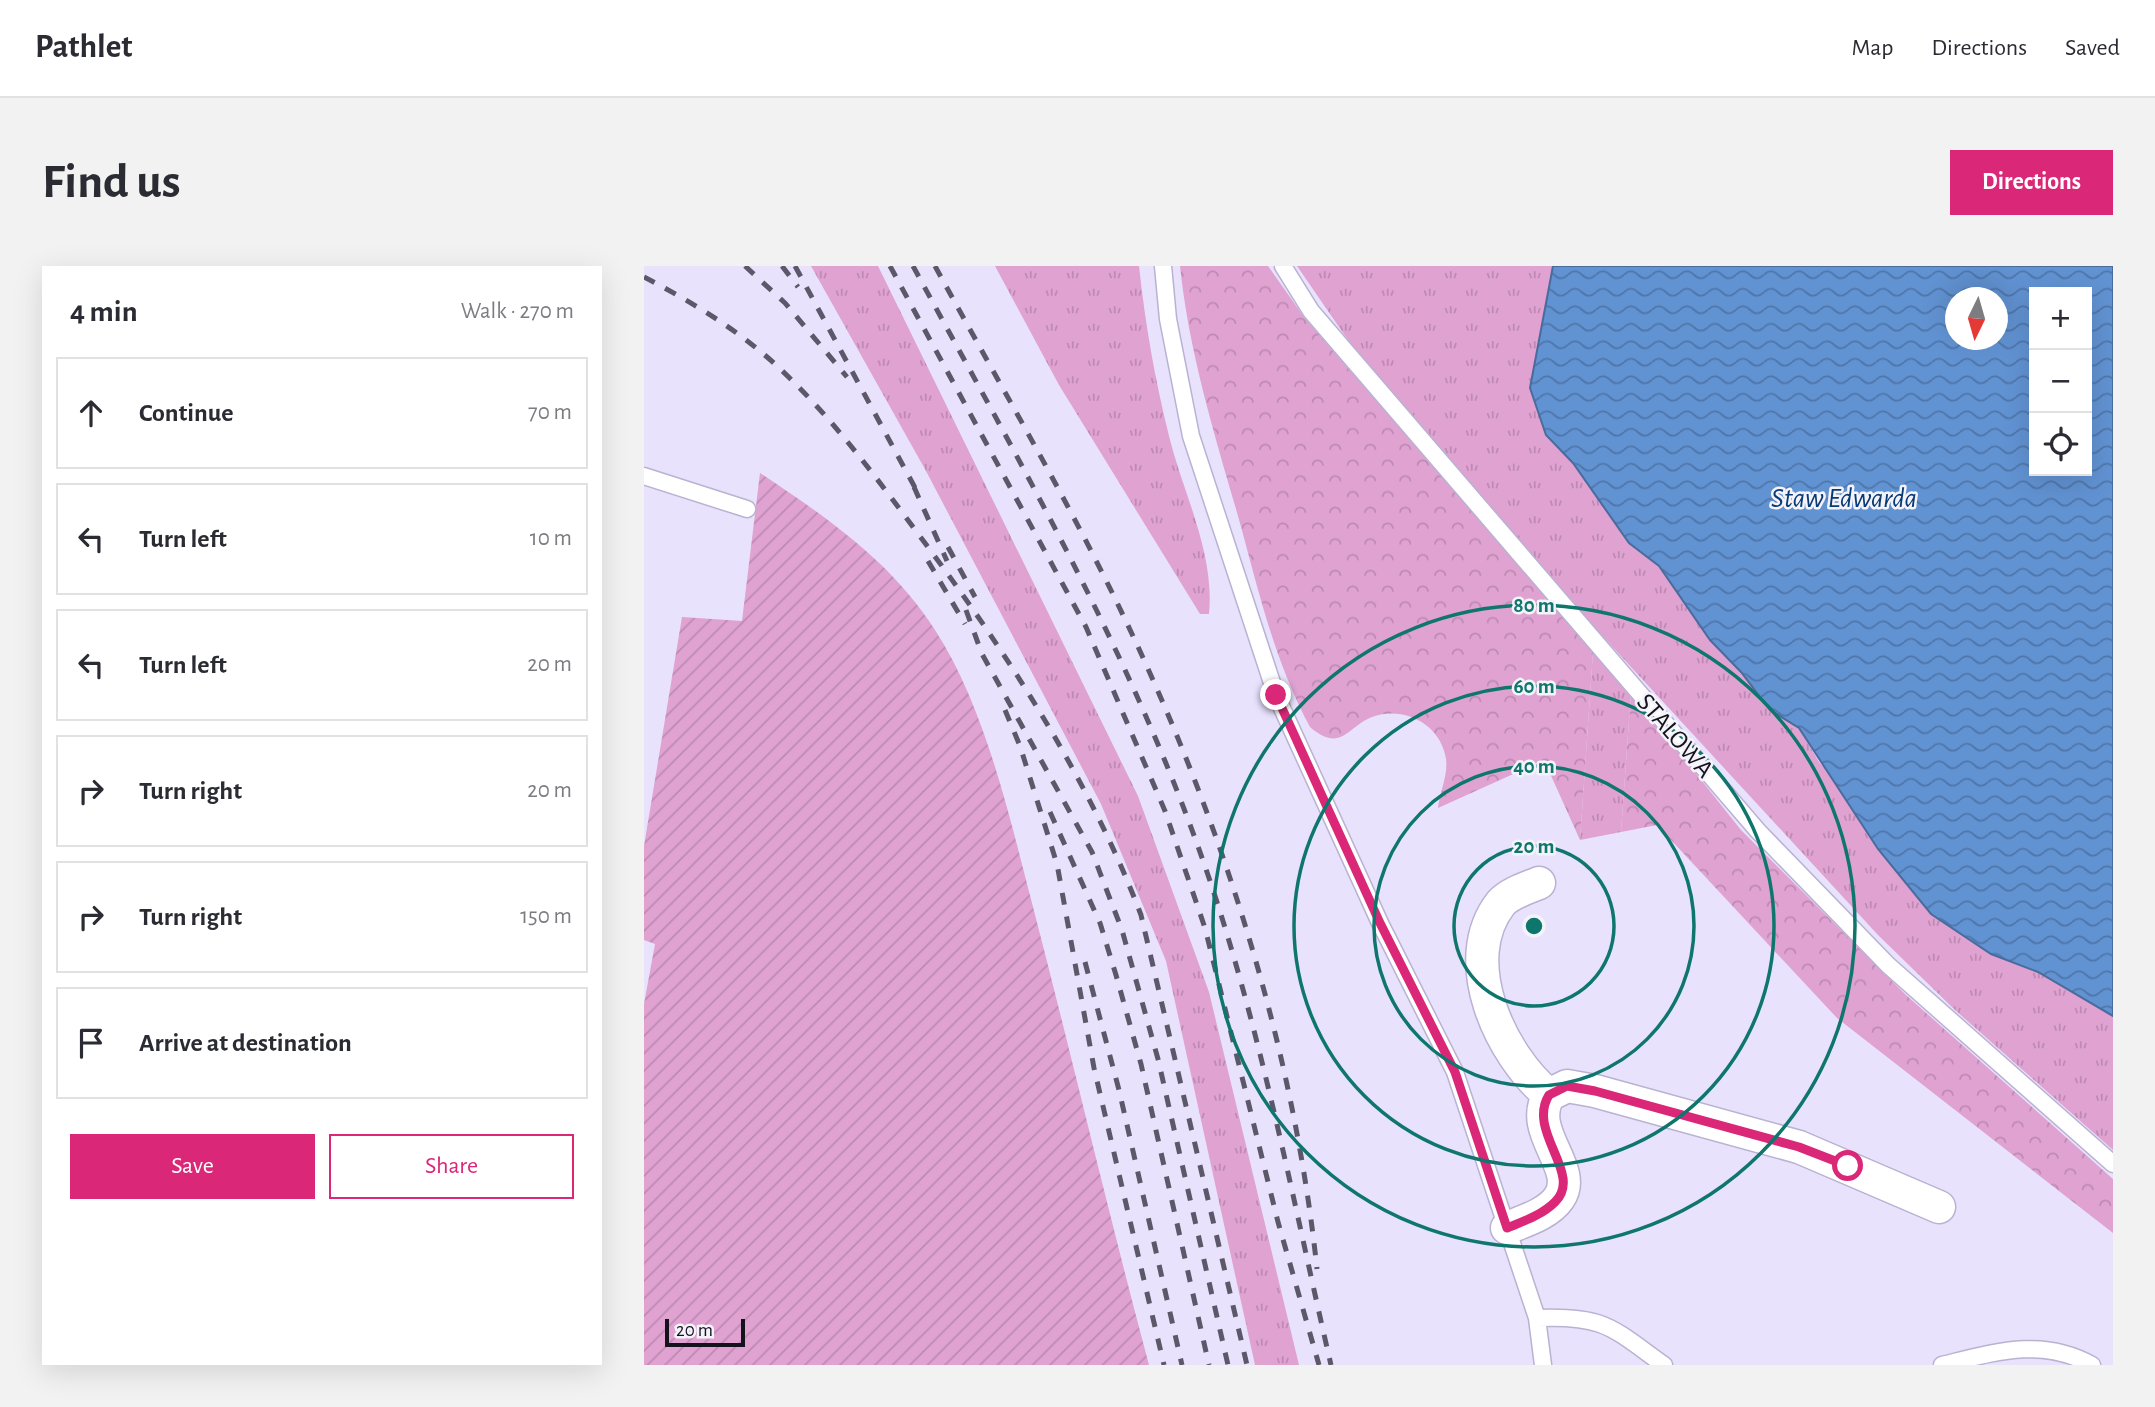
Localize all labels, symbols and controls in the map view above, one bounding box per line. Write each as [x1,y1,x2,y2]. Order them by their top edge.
text: Pathlet [35,31,133,64]
text: Map [1851,36,1893,60]
text: Directions [1931,36,2027,60]
text: Saved [2065,36,2120,60]
button: Directions [1950,150,2113,215]
text: Find us [42,158,181,207]
north arrow [1945,287,2008,350]
map controls [2029,287,2092,476]
button: + [2029,287,2092,350]
text: 4 min [70,297,138,327]
text: Walk · 270 m [461,300,574,323]
button: − [2029,350,2092,413]
icon: ahead [72,394,110,432]
text: Continue [139,400,234,426]
text: 70 m [528,401,572,424]
button: locate [2029,413,2092,476]
water label: Staw Edwarda [1771,485,1917,513]
icon: left [72,520,110,558]
text: Turn left [139,526,227,552]
text: 10 m [530,527,572,550]
text: 80 m [1513,595,1555,616]
icon: left [72,646,110,684]
text: Turn left [139,652,227,678]
text: 20 m [527,653,572,676]
text: 60 m [1513,676,1555,697]
route end [1260,679,1291,710]
street label: STALOWA [1632,689,1718,783]
text: 40 m [1513,756,1555,777]
icon: right [72,772,110,810]
text: Turn right [139,778,242,804]
text: 20 m [527,779,572,802]
text: 20 m [1514,836,1554,857]
icon: right [72,898,110,936]
text: Turn right [139,904,242,930]
text: 150 m [520,905,572,928]
centre of rings [1522,914,1546,938]
icon: arrive [72,1024,110,1062]
text: Arrive at destination [139,1030,352,1056]
button: Save [70,1134,315,1199]
button: Share [329,1134,574,1199]
route start [1832,1150,1863,1181]
scale bar [665,1316,746,1348]
text: 20 m [676,1321,713,1340]

